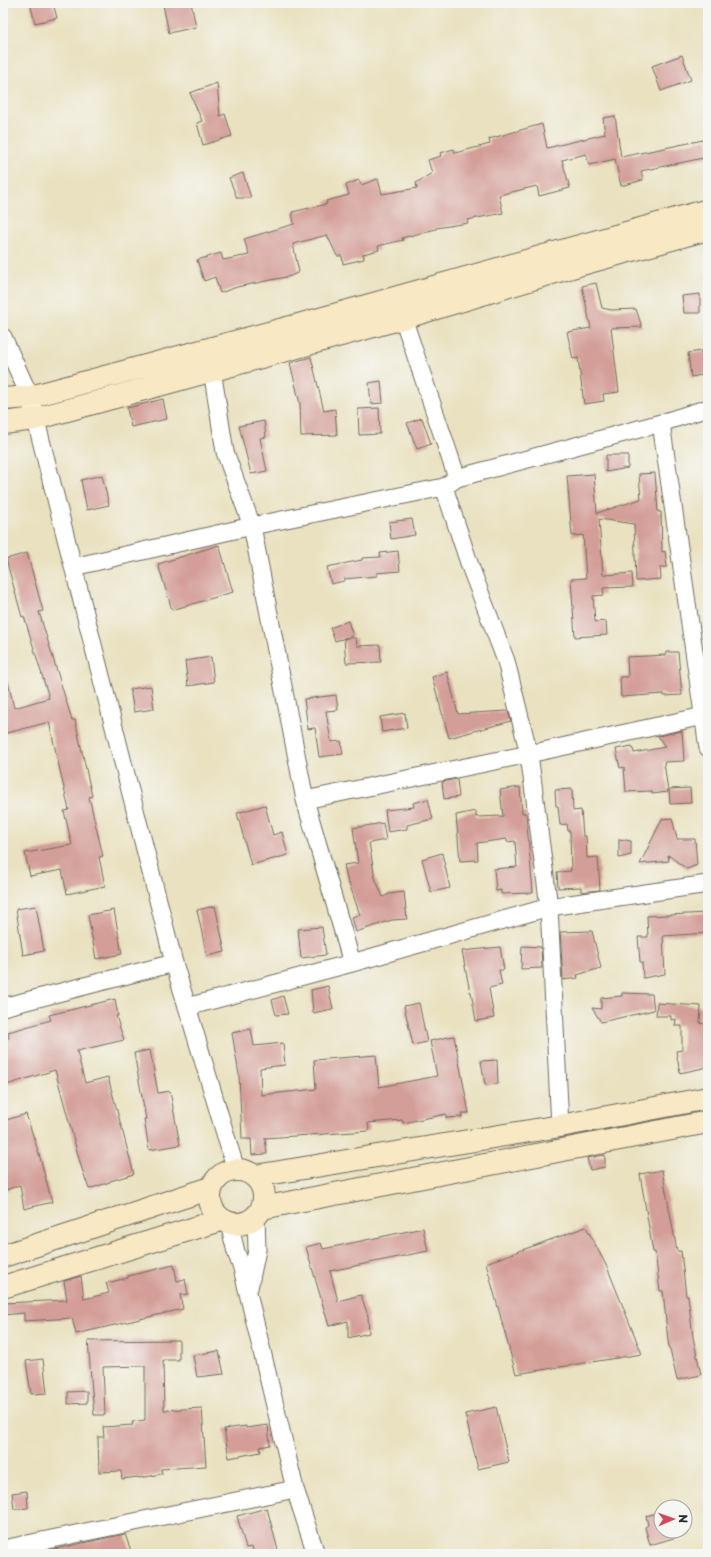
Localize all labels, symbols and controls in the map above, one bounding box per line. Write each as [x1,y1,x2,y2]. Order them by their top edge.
north arrow [653,1499,693,1539]
text: N [675,1514,692,1524]

